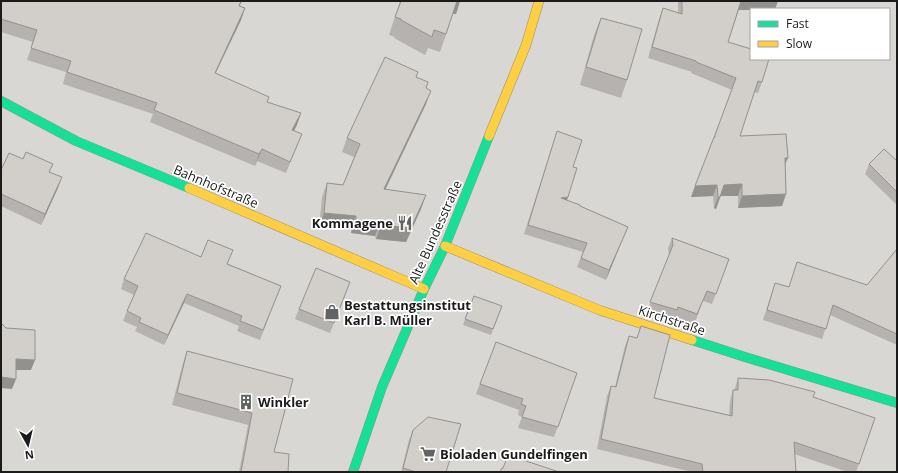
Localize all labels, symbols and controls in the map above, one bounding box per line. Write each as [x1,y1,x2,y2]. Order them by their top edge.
legend [750,8,890,60]
text: Fast [786,15,809,32]
text: Slow [786,35,813,52]
street label: Bahnhofstraße [171,160,261,212]
street label: Alte Bundesstraße [404,177,466,287]
place label: Kommagene [312,214,393,232]
restaurant icon: Kommagene [396,214,414,232]
place label: Bestattungsinstitut Karl B. Müller [344,296,471,329]
street label: Kirchstraße [636,301,708,339]
shop icon: Bestattungsinstitut Karl B. Müller [323,303,341,321]
building icon: Winkler [237,393,255,411]
place label: Winkler [258,393,309,411]
north arrow [8,425,48,465]
supermarket icon: Bioladen Gundelfingen [419,445,437,463]
place label: Bioladen Gundelfingen [440,445,588,463]
text: N [24,447,35,463]

